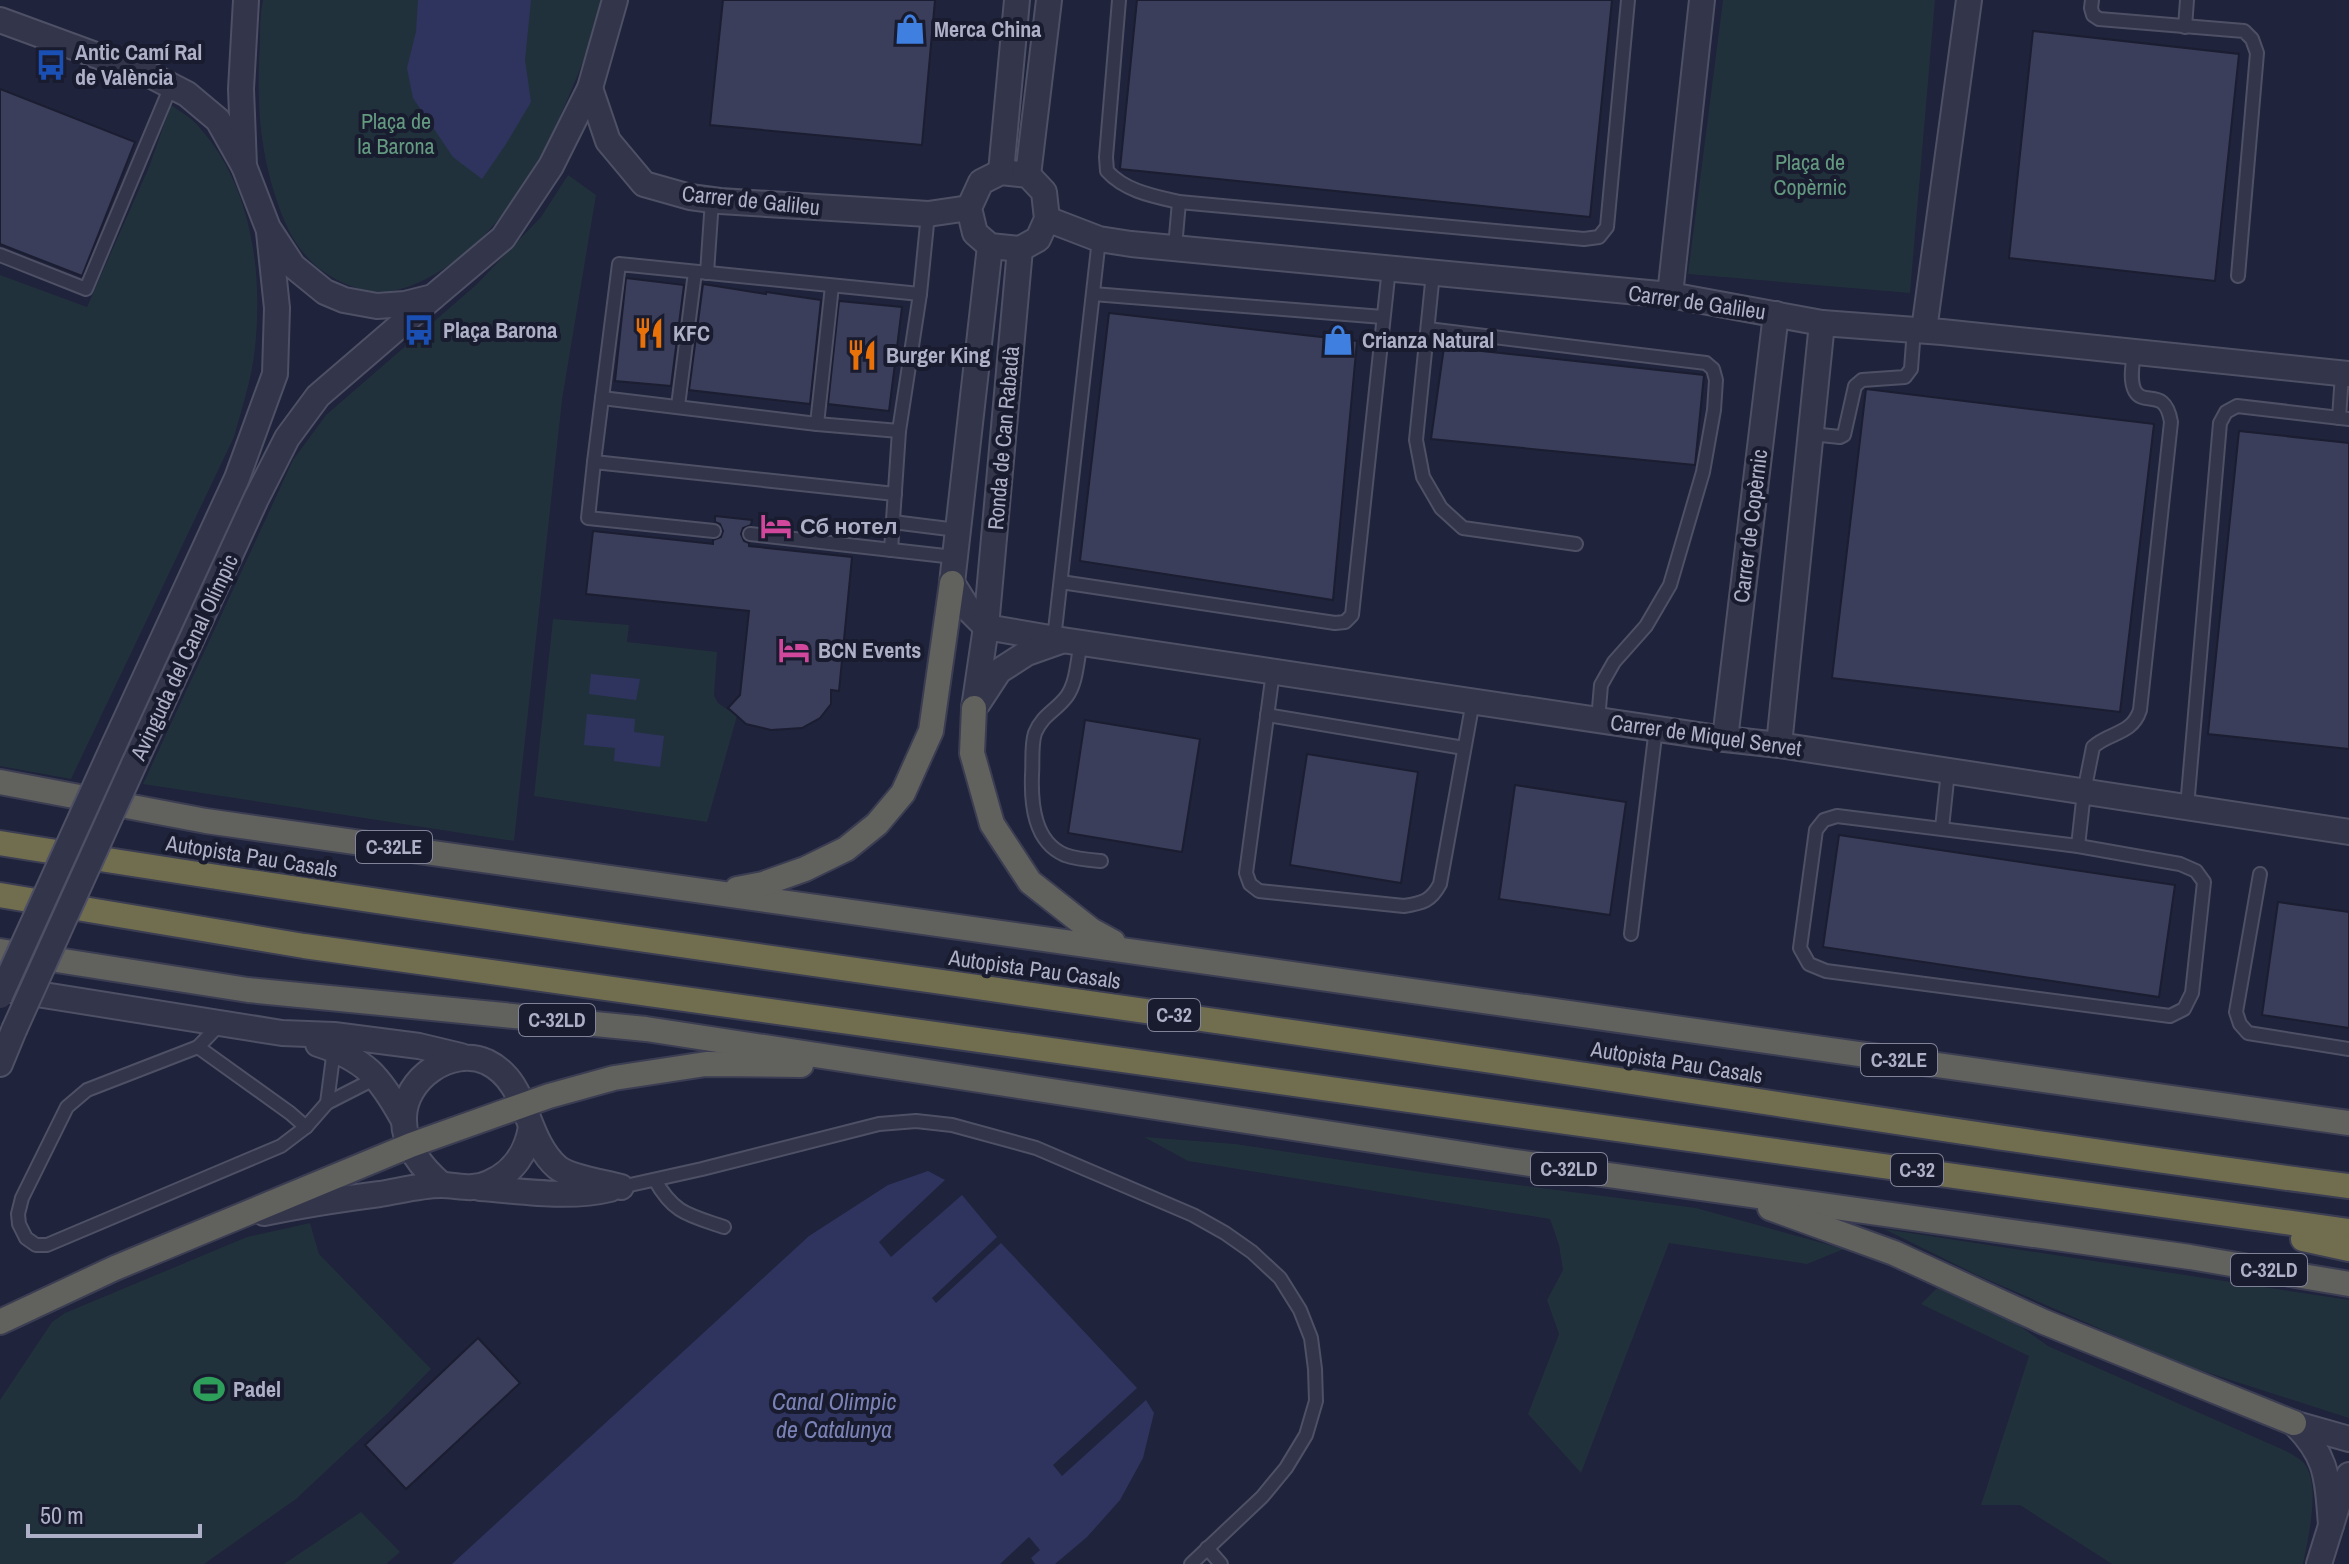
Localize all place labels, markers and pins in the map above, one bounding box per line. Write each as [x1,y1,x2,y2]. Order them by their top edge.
shop icon: Merca China [893,12,927,46]
place label: Merca China [934,14,1041,44]
place label: Antic Camí Ral de València [75,37,202,92]
bus stop icon: Antic Camí Ral de València [34,48,68,82]
bus stop icon: Plaça Barona [402,313,436,347]
place label: Plaça Barona [443,315,557,345]
restaurant icon: KFC [632,316,666,350]
place label: KFC [673,318,710,348]
shop icon: Crianza Natural [1321,323,1355,357]
place label: Crianza Natural [1362,325,1494,355]
restaurant icon: Burger King [845,338,879,372]
place label: Burger King [886,340,990,370]
hotel icon: Сб нотел [759,509,793,543]
place label: Сб нотел [800,511,897,541]
hotel icon: BCN Events [777,633,811,667]
place label: BCN Events [818,635,921,665]
sports icon: Padel [192,1372,226,1406]
place label: Padel [233,1374,281,1404]

